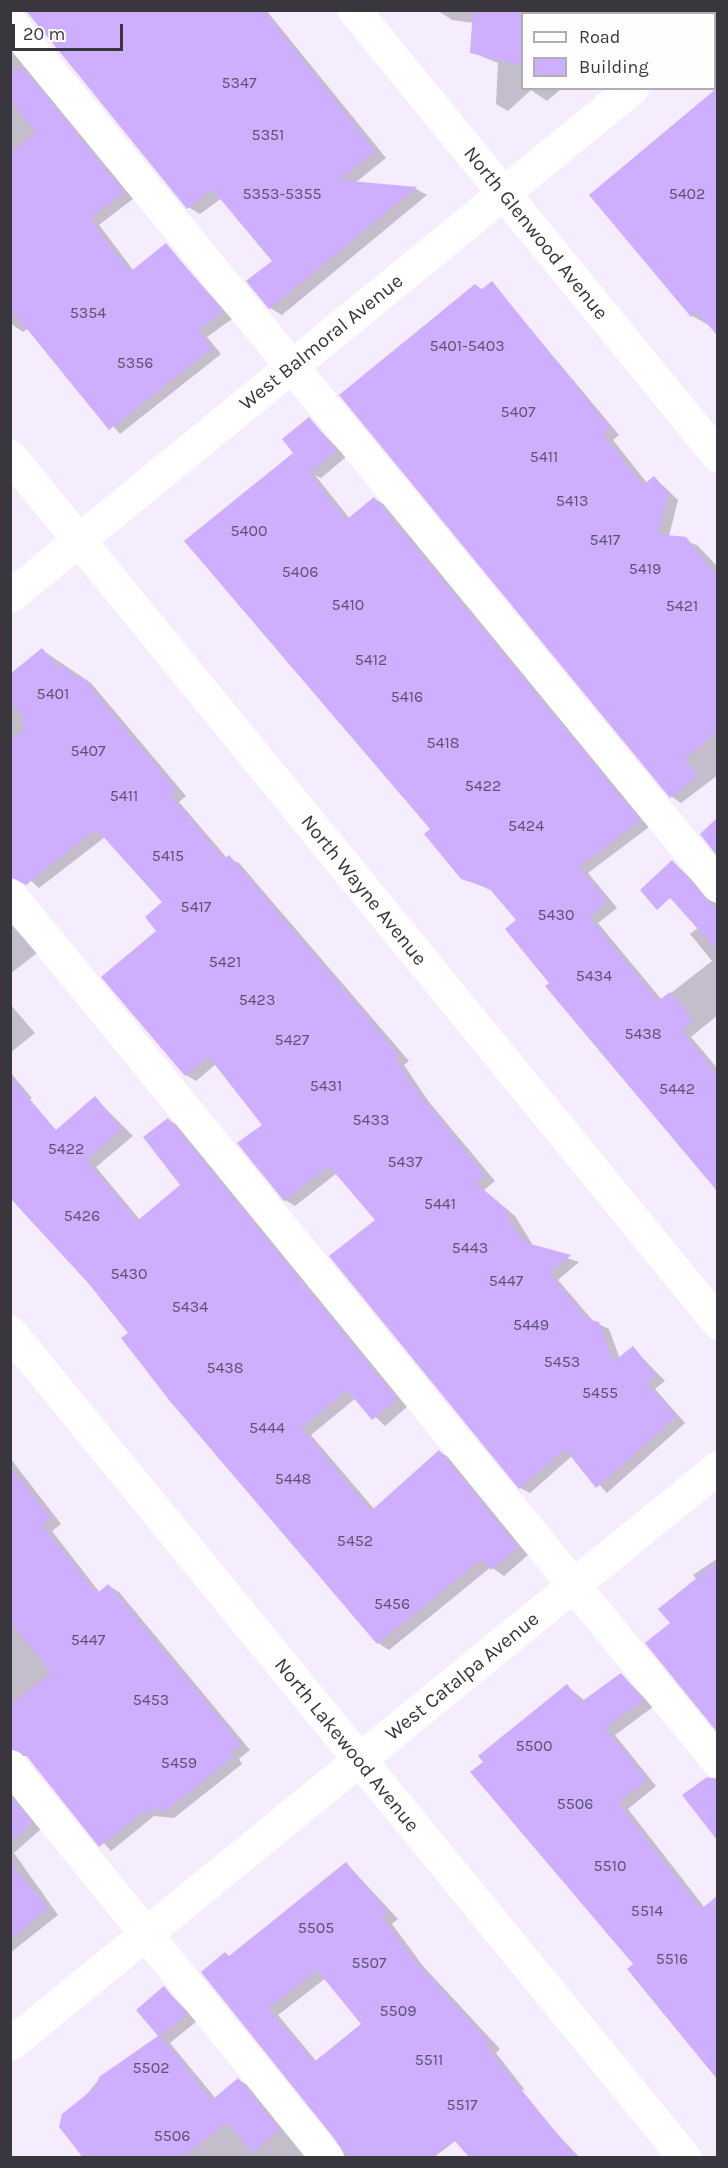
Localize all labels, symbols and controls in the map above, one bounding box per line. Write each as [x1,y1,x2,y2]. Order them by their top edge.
scale bar [15,12,126,50]
legend [521,12,716,90]
text: 20 m [23,23,65,45]
text: Road [579,26,620,48]
text: Building [579,56,649,78]
house number: 5347 [222,73,256,93]
house number: 5351 [252,125,284,145]
street label: North Glenwood Avenue [459,142,613,324]
house number: 5353-5355 [242,184,322,204]
house number: 5402 [669,184,705,204]
street label: West Balmoral Avenue [234,269,408,415]
house number: 5354 [70,303,106,323]
house number: 5401-5403 [429,336,505,356]
house number: 5356 [117,353,153,373]
house number: 5407 [501,402,535,422]
house number: 5411 [530,447,558,467]
house number: 5413 [556,491,588,511]
house number: 5400 [231,521,267,541]
house number: 5417 [590,530,620,550]
house number: 5419 [629,559,661,579]
house number: 5406 [282,562,318,582]
house number: 5410 [332,595,364,615]
house number: 5421 [666,596,698,616]
house number: 5412 [355,650,387,670]
house number: 5401 [37,684,69,704]
house number: 5416 [391,687,423,707]
house number: 5418 [426,733,460,753]
house number: 5407 [71,741,105,761]
house number: 5422 [465,776,501,796]
house number: 5411 [110,786,138,806]
street label: North Wayne Avenue [296,810,432,970]
house number: 5424 [508,816,544,836]
house number: 5415 [152,846,184,866]
house number: 5417 [181,897,211,917]
house number: 5430 [538,905,574,925]
house number: 5421 [209,952,241,972]
house number: 5434 [576,966,612,986]
house number: 5423 [239,990,275,1010]
house number: 5438 [624,1024,662,1044]
house number: 5427 [275,1030,309,1050]
house number: 5431 [310,1076,342,1096]
house number: 5442 [659,1079,695,1099]
house number: 5433 [353,1110,389,1130]
house number: 5422 [48,1139,84,1159]
house number: 5437 [388,1152,422,1172]
house number: 5441 [424,1194,456,1214]
house number: 5426 [64,1206,100,1226]
house number: 5443 [452,1238,488,1258]
house number: 5430 [111,1264,147,1284]
house number: 5447 [489,1271,523,1291]
house number: 5434 [172,1297,208,1317]
house number: 5449 [513,1315,549,1335]
house number: 5453 [544,1352,580,1372]
house number: 5438 [206,1358,244,1378]
house number: 5455 [582,1383,618,1403]
house number: 5444 [249,1418,285,1438]
house number: 5448 [275,1469,311,1489]
house number: 5452 [337,1531,373,1551]
house number: 5456 [374,1594,410,1614]
street label: West Catalpa Avenue [380,1607,544,1745]
house number: 5447 [71,1630,105,1650]
street label: North Lakewood Avenue [269,1653,425,1837]
house number: 5453 [133,1690,169,1710]
house number: 5500 [515,1736,553,1756]
house number: 5459 [161,1753,197,1773]
house number: 5506 [557,1794,593,1814]
house number: 5510 [594,1856,626,1876]
house number: 5514 [631,1901,663,1921]
house number: 5505 [298,1918,334,1938]
house number: 5516 [656,1949,688,1969]
house number: 5507 [351,1953,387,1973]
house number: 5509 [380,2001,416,2021]
house number: 5511 [415,2050,443,2070]
house number: 5502 [133,2058,169,2078]
house number: 5517 [447,2095,477,2115]
house number: 5506 [154,2126,190,2146]

